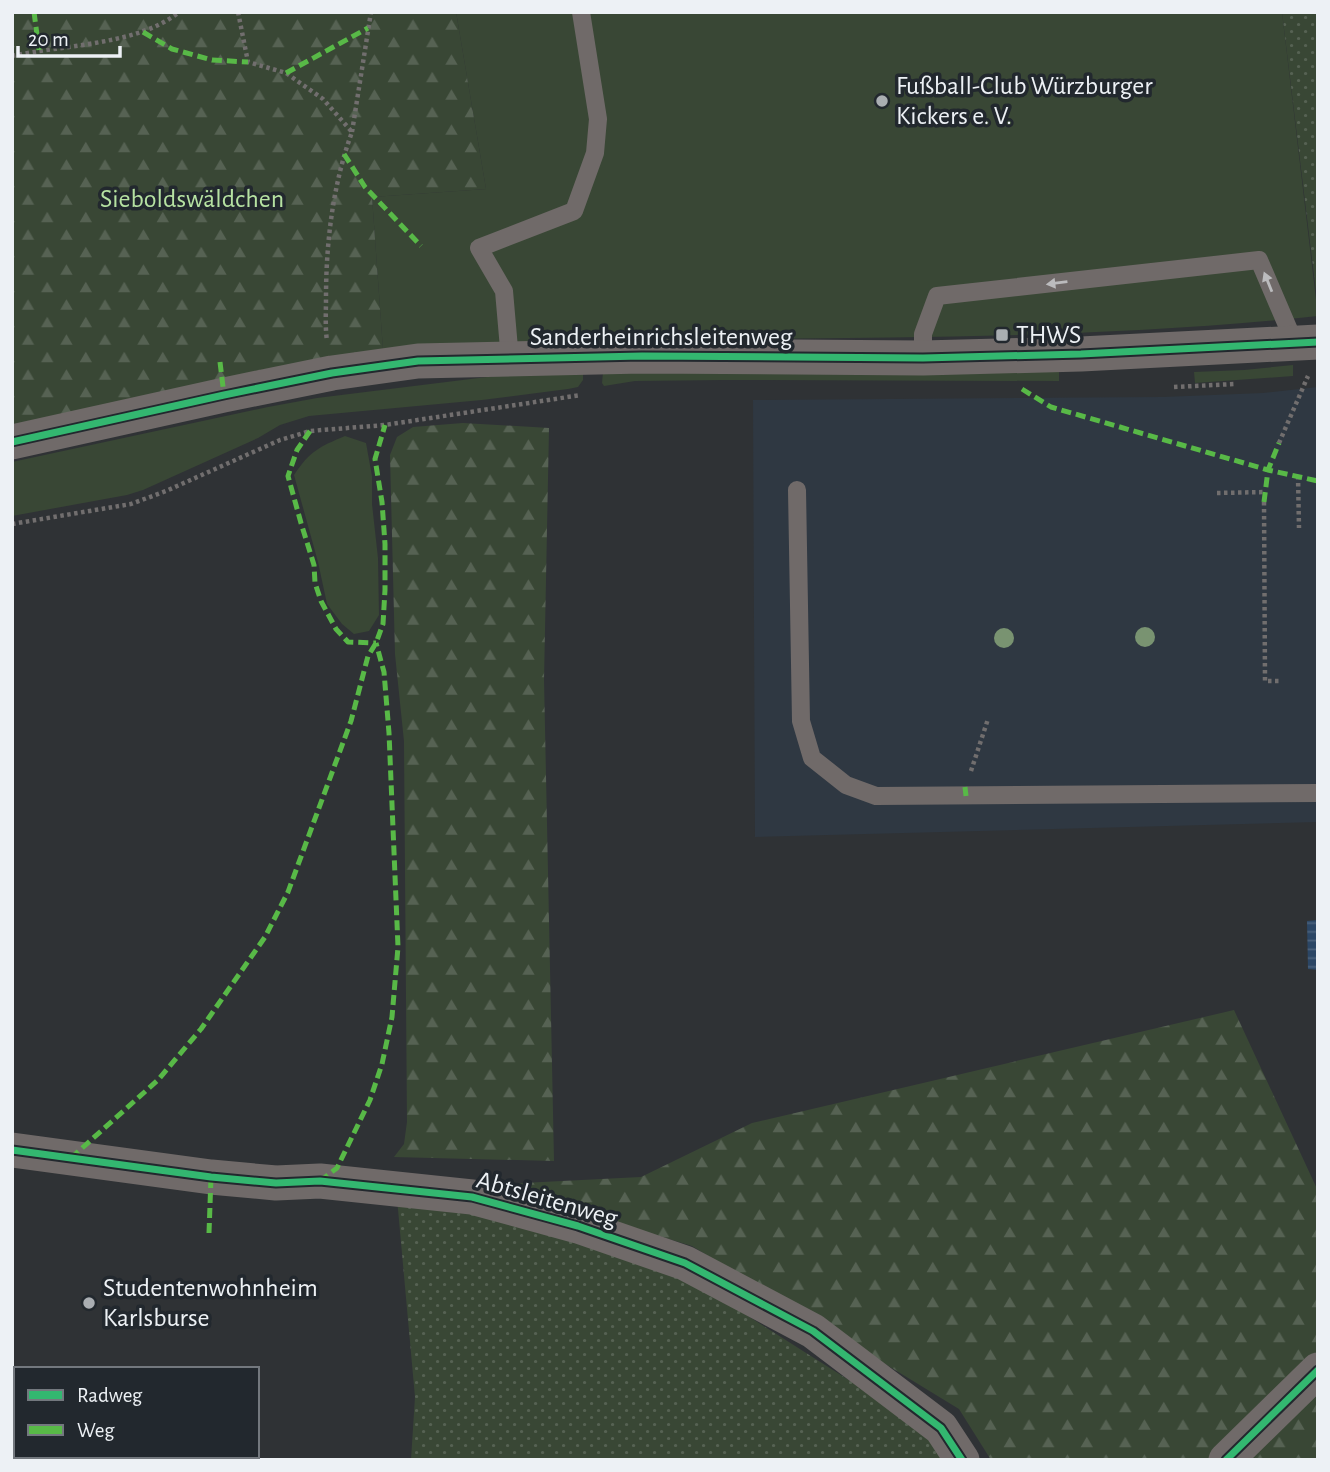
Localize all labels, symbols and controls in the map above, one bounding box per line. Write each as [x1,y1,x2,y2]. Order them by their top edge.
scale bar [18,14,119,58]
text: 20 m [28,29,69,50]
place label: Fußball-Club Würzburger Kickers e. V. [896,73,1153,129]
marker: Fußball-Club Würzburger Kickers e. V. [874,93,890,109]
park label: Sieboldswäldchen [100,186,284,212]
one-way arrow [1263,271,1274,292]
one-way arrow [1046,277,1068,288]
place label: THWS [1016,322,1081,348]
street label: Sanderheinrichsleitenweg [530,324,793,350]
marker: THWS [994,327,1010,343]
street label: Abtsleitenweg [474,1166,621,1232]
place label: Studentenwohnheim Karlsburse [103,1275,318,1331]
marker: Studentenwohnheim Karlsburse [81,1295,97,1311]
legend [14,1367,259,1458]
text: Radweg [77,1385,143,1406]
text: Weg [77,1420,115,1441]

